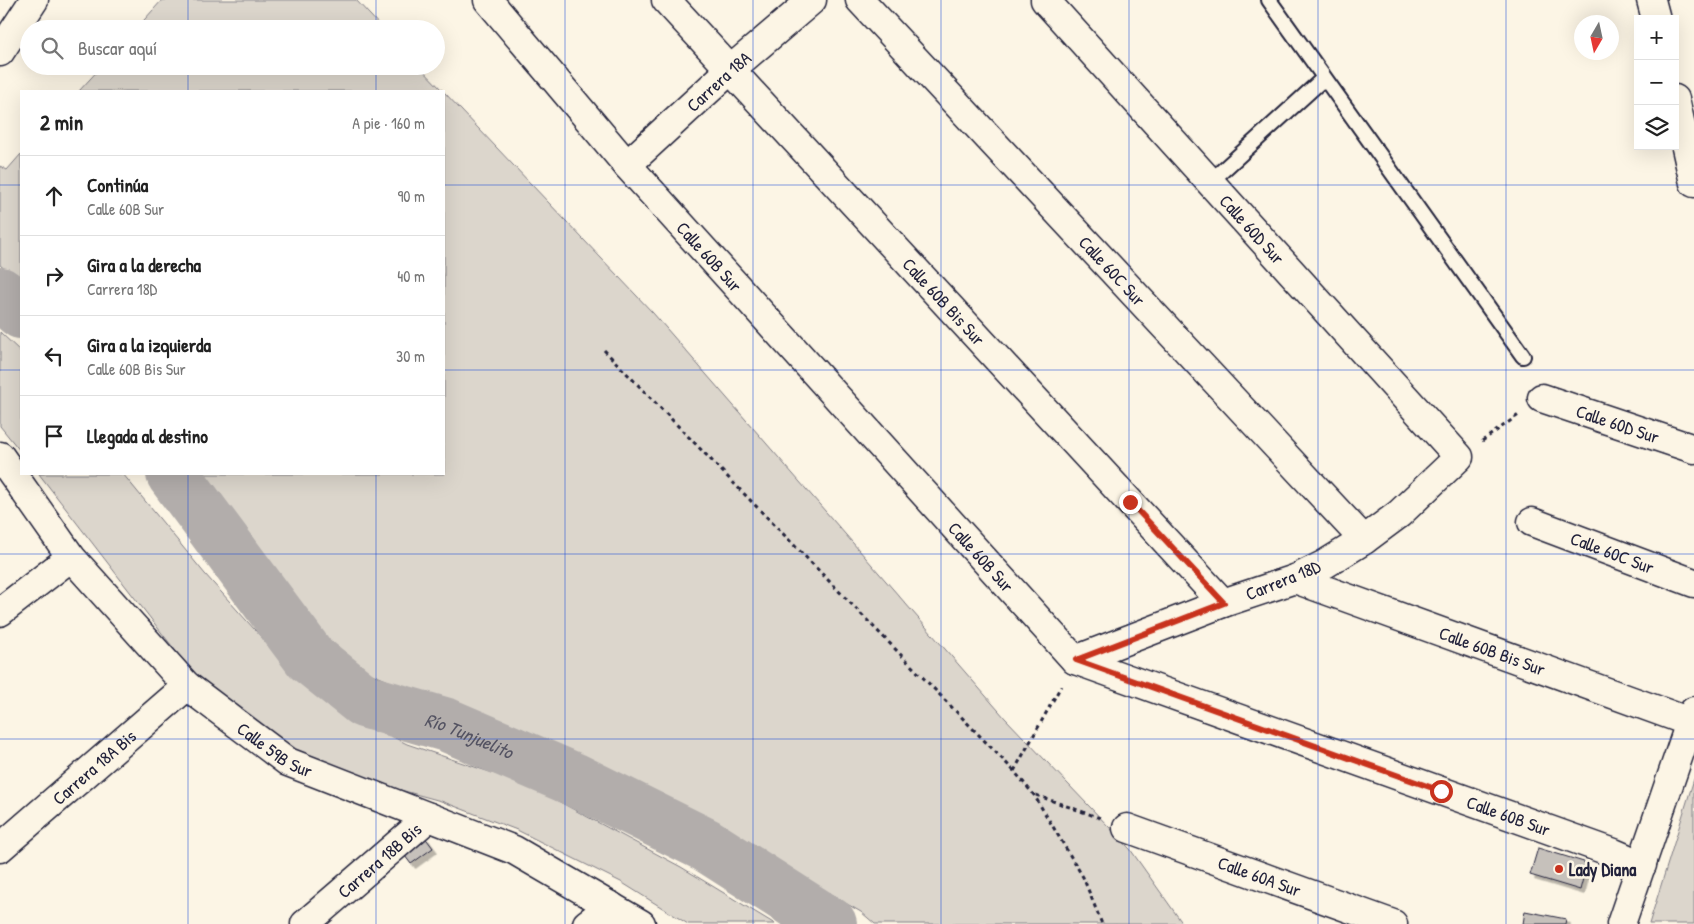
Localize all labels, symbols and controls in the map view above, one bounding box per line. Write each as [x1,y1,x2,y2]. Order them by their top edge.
north arrow [1574,15,1619,60]
map controls [1634,15,1679,150]
button: + [1634,15,1679,60]
search box [20,20,445,75]
icon: search [38,34,66,62]
text: Buscar aquí [78,35,157,61]
street label: Carrera 18A [681,45,756,117]
button: − [1634,60,1679,105]
button: layers [1634,105,1679,150]
text: 2 min [40,108,83,137]
text: A pie · 160 m [352,112,425,134]
text: Continúa [87,172,148,198]
icon: ahead [40,182,68,210]
text: 90 m [397,185,425,207]
street label: Calle 60D Sur [1214,189,1291,269]
text: Calle 60B Sur [87,198,164,220]
street label: Calle 60B Sur [671,216,748,297]
street label: Calle 60C Sur [1073,230,1152,311]
text: Gira a la derecha [87,252,201,278]
street label: Calle 60B Bis Sur [897,252,991,351]
icon: right [40,262,68,290]
text: 40 m [397,265,425,287]
text: Carrera 18D [87,278,157,300]
text: Gira a la izquierda [87,332,211,358]
icon: left [40,342,68,370]
text: 30 m [396,345,425,367]
text: Calle 60B Bis Sur [87,358,186,380]
street label: Calle 60D Sur [1573,398,1663,449]
icon: arrive [40,422,68,450]
text: Llegada al destino [87,423,208,449]
route end [1119,491,1142,514]
street label: Calle 60B Sur [943,516,1020,597]
street label: Calle 60C Sur [1567,525,1658,579]
street label: Carrera 18D [1242,553,1325,606]
street label: Calle 60B Bis Sur [1436,620,1549,681]
water label: Río Tunjuelito [422,706,518,765]
street label: Calle 59B Sur [232,716,316,783]
street label: Carrera 18A Bis [46,723,141,810]
route start [1430,780,1453,803]
street label: Calle 60B Sur [1464,789,1554,842]
street label: Carrera 18B Bis [332,817,427,903]
street label: Calle 60A Sur [1215,849,1305,902]
place label: Lady Diana [1569,857,1637,883]
marker: Lady Diana [1553,863,1565,875]

